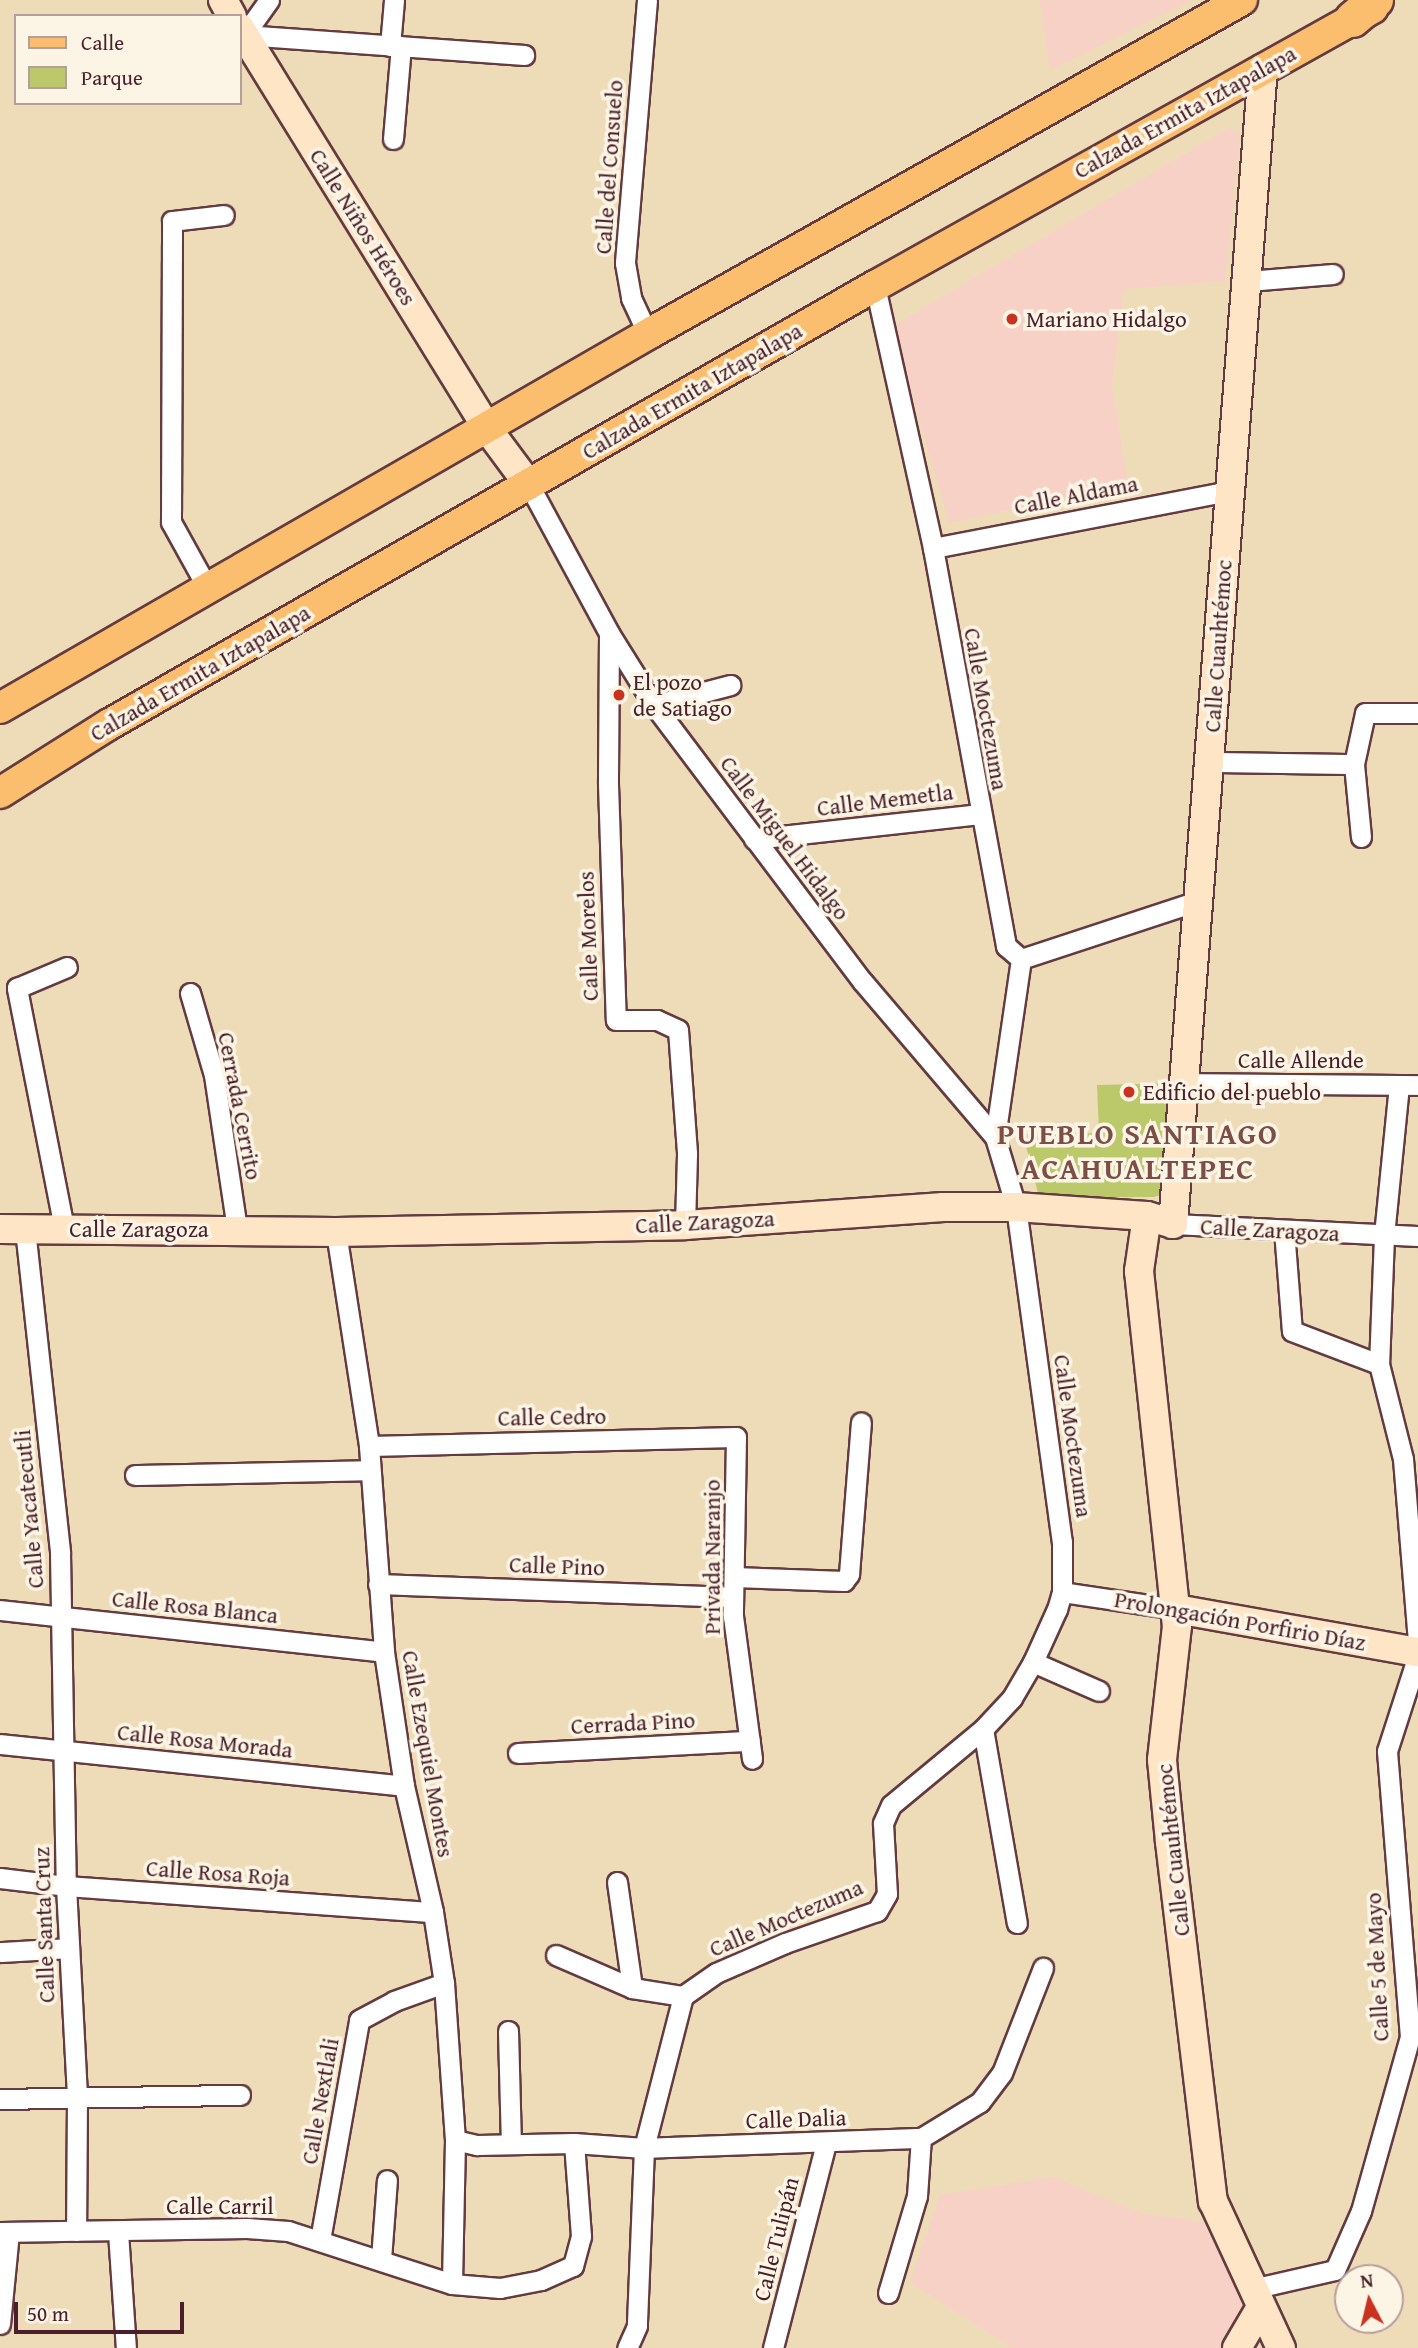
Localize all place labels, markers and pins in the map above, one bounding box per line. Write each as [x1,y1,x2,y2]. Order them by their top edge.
place label: Mariano Hidalgo [1026,305,1187,333]
marker: Mariano Hidalgo [1004,311,1020,327]
place label: El pozo de Satiago [633,668,732,722]
marker: El pozo de Satiago [611,687,627,703]
place label: Edificio del pueblo [1143,1078,1321,1106]
marker: Edificio del pueblo [1121,1084,1137,1100]

